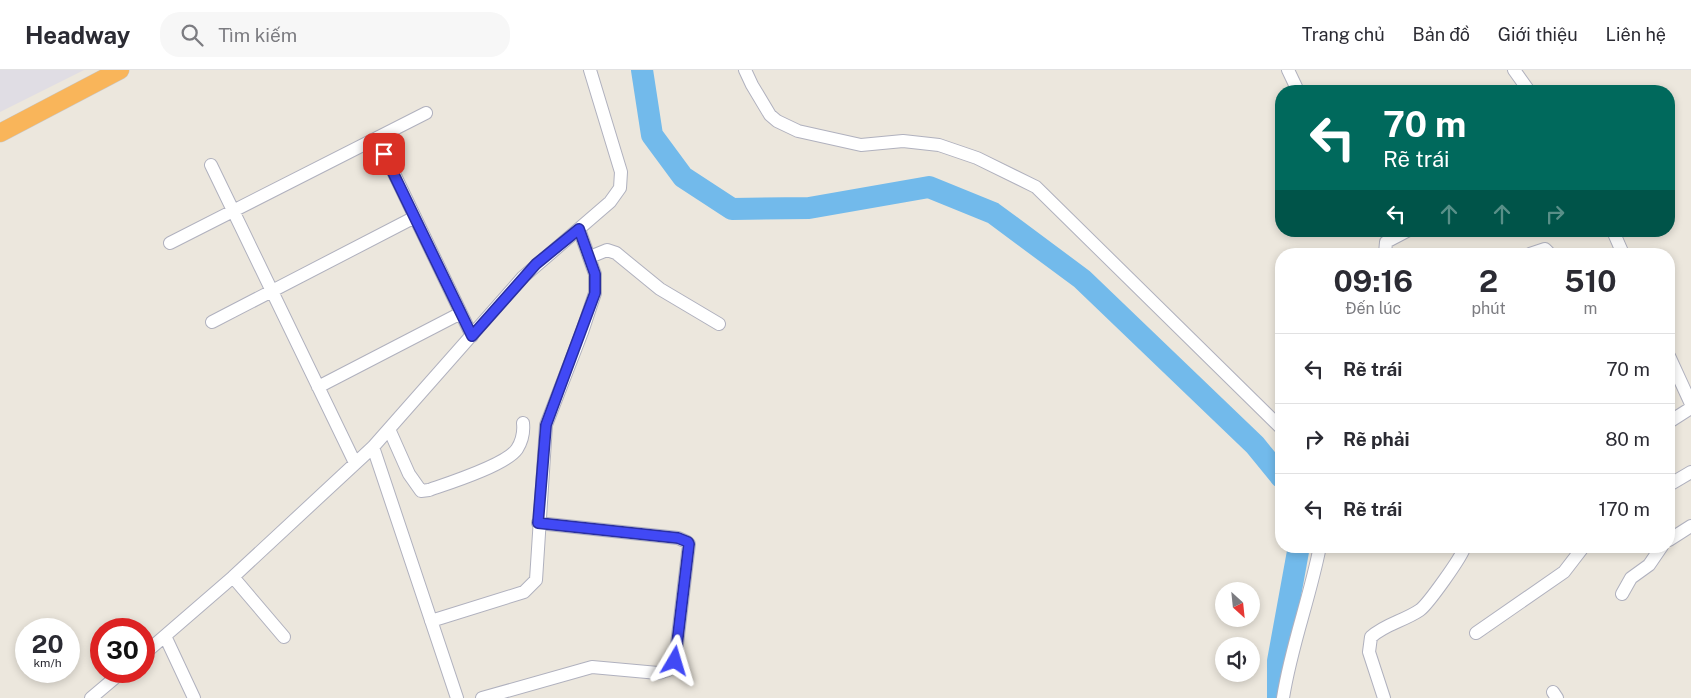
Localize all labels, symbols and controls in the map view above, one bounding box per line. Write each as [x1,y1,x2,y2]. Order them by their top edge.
search box [160,12,510,57]
text: Headway [25,21,130,49]
icon: search [178,21,206,49]
text: Tìm kiếm [218,24,297,46]
text: Trang chủ [1302,24,1385,45]
text: Bản đồ [1413,24,1470,45]
text: Giới thiệu [1498,24,1578,45]
text: Liên hệ [1606,24,1666,45]
text: 70 m [1383,104,1466,145]
icon: left [1300,105,1365,170]
pin [363,133,405,175]
icon: arrive [370,140,398,168]
text: Rẽ trái [1383,146,1450,172]
icon: left [1382,200,1410,228]
icon: ahead [1435,200,1463,228]
icon: ahead [1488,200,1516,228]
icon: right [1541,200,1569,228]
text: 09:16 [1333,263,1413,299]
text: 2 [1479,263,1498,299]
text: 510 [1564,263,1617,299]
text: Đến lúc [1345,299,1401,318]
text: phút [1472,299,1506,318]
text: m [1583,299,1597,318]
icon: left [1300,355,1328,383]
text: Rẽ trái [1343,358,1402,380]
text: 70 m [1606,358,1650,380]
icon: right [1300,425,1328,453]
text: Rẽ phải [1343,428,1410,450]
text: 80 m [1605,428,1650,450]
icon: left [1300,495,1328,523]
text: Rẽ trái [1343,498,1402,520]
text: 170 m [1599,498,1650,520]
north arrow [1215,582,1260,628]
map controls [1215,582,1260,682]
speed limit sign: 30 [90,618,155,683]
text: 20 [32,629,64,659]
position arrow [648,634,700,686]
button: sound [1215,637,1260,682]
text: km/h [33,656,62,670]

